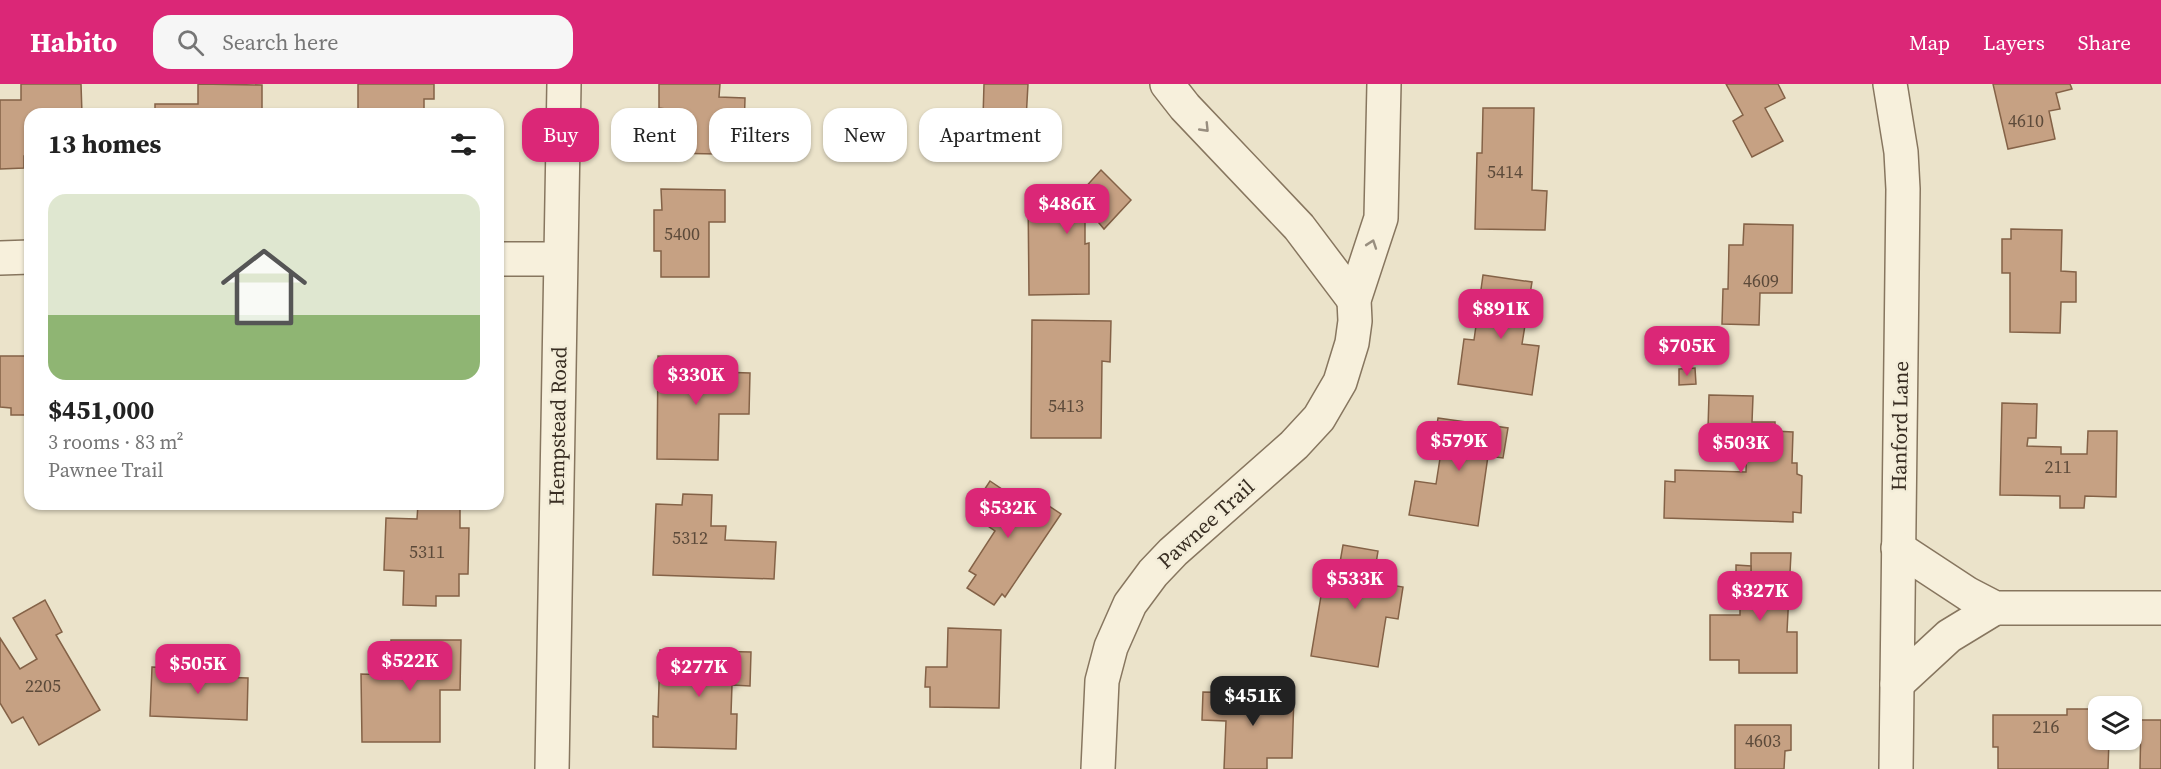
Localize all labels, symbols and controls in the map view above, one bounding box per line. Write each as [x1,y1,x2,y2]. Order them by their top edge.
search box [153,15,573,69]
text: Habito [30,23,117,61]
icon: search [174,26,207,59]
text: Search here [222,27,338,57]
text: Map [1909,28,1950,57]
text: Layers [1983,28,2045,57]
text: Share [2078,28,2131,57]
chip: Buy [522,108,599,162]
chip: Rent [611,108,697,162]
chip: Filters [709,108,811,162]
chip: New [823,108,907,162]
chip: Apartment [919,108,1062,162]
house number: 4610 [2008,108,2044,133]
one-way arrow [1198,121,1209,132]
text: 13 homes [48,126,161,162]
icon: filters [447,128,480,161]
house number: 5414 [1487,159,1523,184]
pin: $486K [1025,184,1109,235]
text: $486K [1038,189,1096,217]
house number: 5400 [664,221,700,246]
icon: home [210,233,318,341]
one-way arrow [1365,239,1378,250]
house number: 4609 [1743,268,1779,293]
pin: $891K [1459,289,1543,340]
text: $891K [1472,294,1530,322]
pin: $705K [1645,326,1729,377]
text: $705K [1658,331,1716,359]
street label: Hempstead Road [542,346,573,506]
pin: $330K [654,355,738,406]
text: $330K [667,360,725,388]
street label: Hanford Lane [1884,361,1915,491]
text: $451,000 [48,392,154,428]
house number: 5413 [1048,393,1084,418]
pin: $579K [1417,421,1501,472]
pin: $503K [1699,423,1783,474]
text: $579K [1430,426,1488,454]
text: 3 rooms · 83 m² [48,428,184,456]
text: $503K [1712,428,1770,456]
house number: 211 [2045,454,2072,479]
text: Pawnee Trail [48,456,163,484]
street label: Pawnee Trail [1151,472,1260,575]
pin: $532K [966,488,1050,539]
text: $532K [979,493,1037,521]
house number: 5312 [672,525,708,550]
house number: 5311 [409,539,445,564]
pin: $533K [1313,559,1397,610]
text: $533K [1326,564,1384,592]
pin: $327K [1718,571,1802,622]
text: $327K [1731,576,1789,604]
pin: $522K [368,641,452,692]
pin: $505K [156,644,240,695]
text: $522K [381,646,439,674]
pin: $277K [657,647,741,698]
text: $505K [169,649,227,677]
text: $277K [670,652,728,680]
house number: 2205 [25,673,61,698]
pin: $451K [1211,676,1295,727]
text: $451K [1224,681,1282,709]
map controls [2088,696,2142,750]
button: layers [2088,696,2142,750]
house number: 216 [2033,714,2060,739]
house number: 4603 [1745,728,1781,753]

